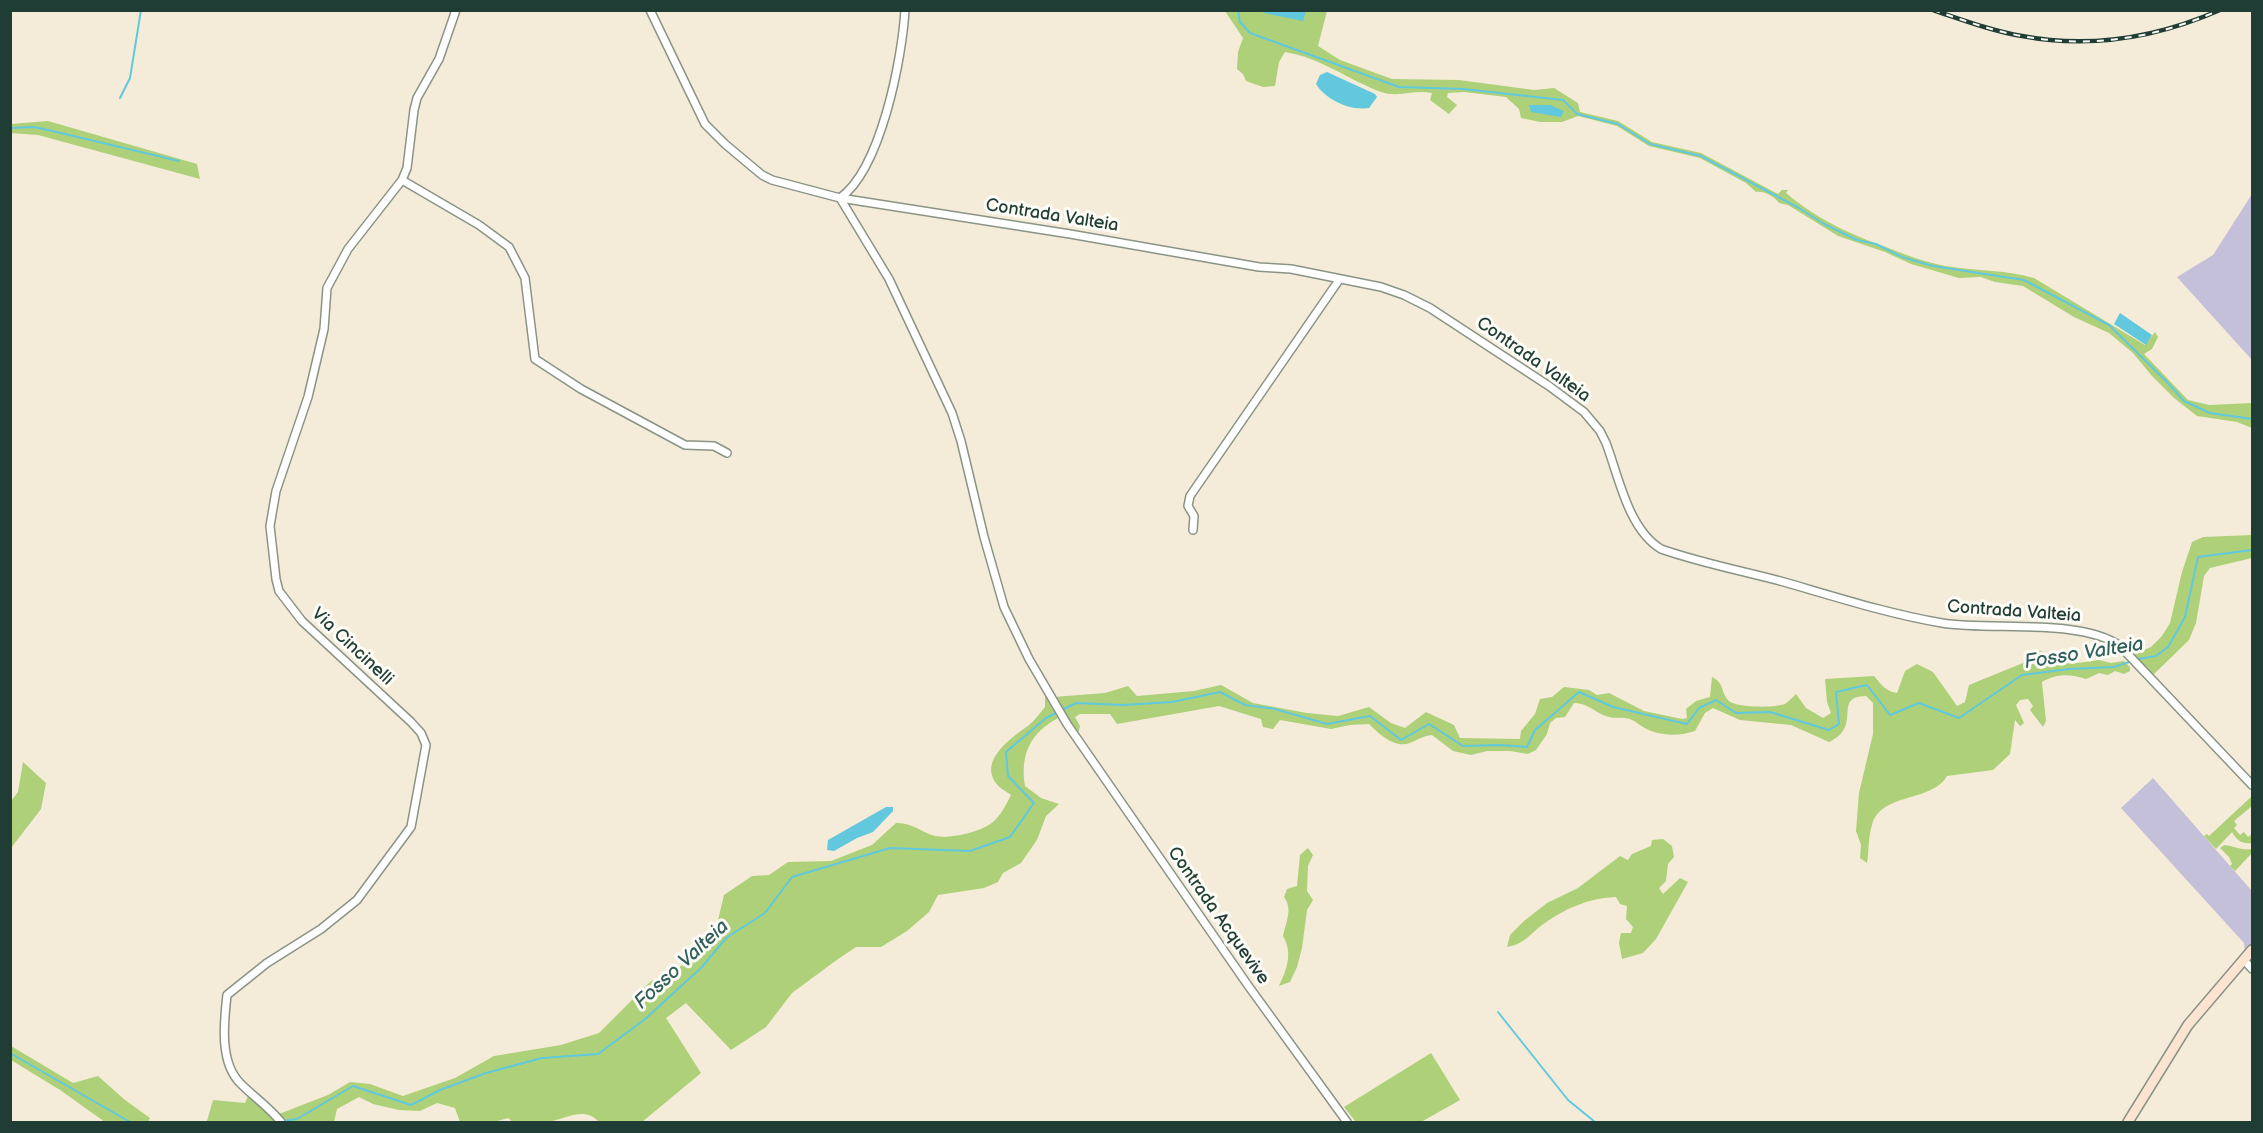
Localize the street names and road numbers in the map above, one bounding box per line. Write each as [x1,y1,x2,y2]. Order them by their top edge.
street label: Contrada Valteia [984,195,1120,237]
street label: Contrada Valteia [1472,313,1594,407]
street label: Contrada Valteia [1946,597,2082,627]
street label: Via Cincinelli [306,604,398,690]
street label: Contrada Acquevive [1162,843,1274,989]

